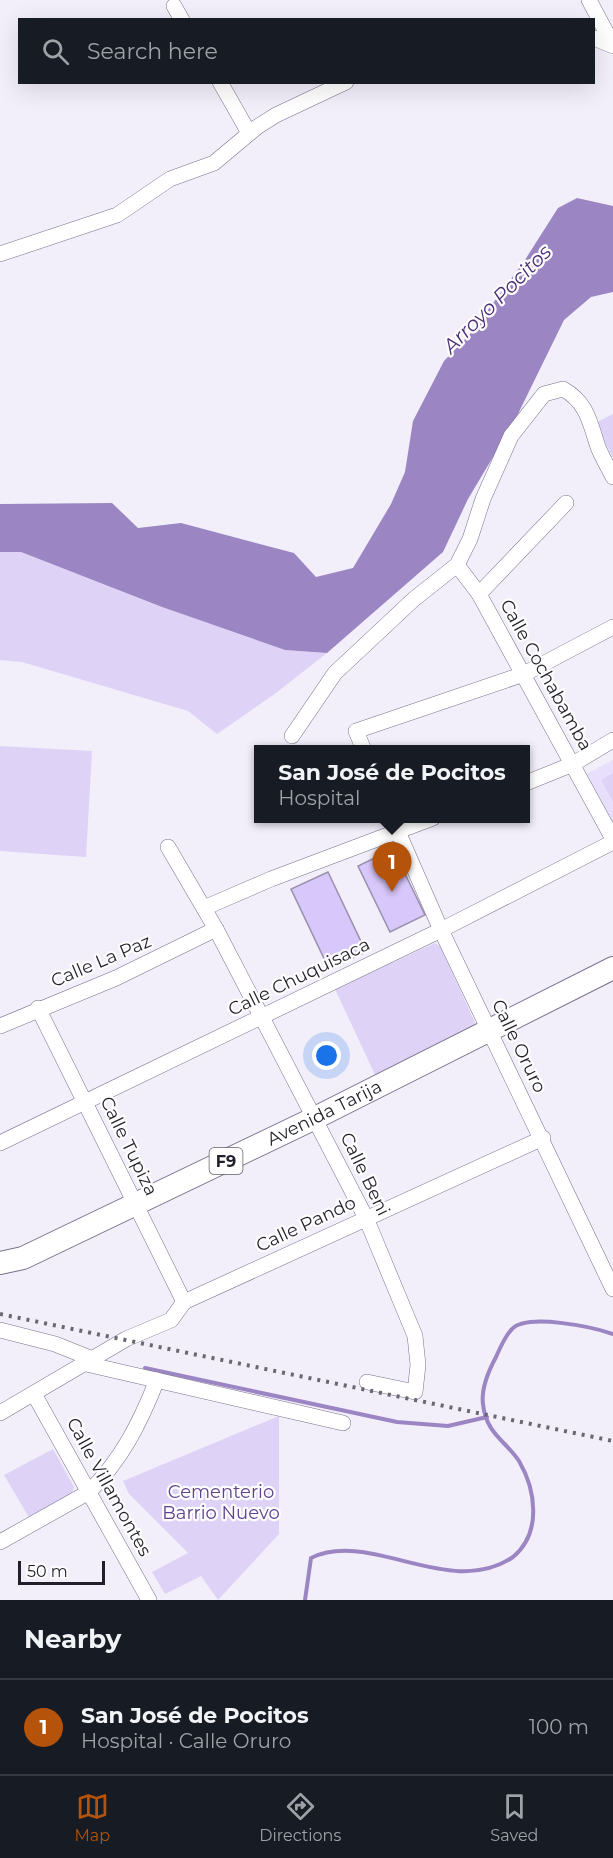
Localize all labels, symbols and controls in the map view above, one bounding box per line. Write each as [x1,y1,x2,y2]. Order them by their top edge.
search box [18,18,595,84]
icon: search [39,35,72,68]
text: Search here [87,38,218,65]
water label: Arroyo Pocitos [437,240,556,359]
street label: Calle Cochabamba [495,596,597,754]
popup [254,745,530,823]
text: San José de Pocitos [278,759,506,786]
text: Hospital [278,786,360,810]
pin: 1 [372,842,412,892]
street label: Calle La Paz [47,930,155,992]
street label: Calle Chuquisaca [225,933,373,1021]
street label: Calle Oruro [487,996,551,1096]
your location [312,1041,341,1070]
street label: Avenida Tarija [263,1075,385,1150]
street label: Calle Tupiza [96,1093,162,1199]
street label: Calle Beni [335,1129,395,1219]
road number: F9 [210,1148,242,1174]
street label: Calle Pando [253,1191,359,1257]
street label: Calle Villamontes [62,1414,156,1560]
park label: Cementerio Barrio Nuevo [162,1481,280,1524]
scale bar [18,1558,105,1586]
text: 50 m [27,1562,68,1581]
text: Nearby [24,1623,121,1655]
text: San José de Pocitos [81,1702,309,1729]
text: 1 [40,1715,47,1739]
text: 100 m [529,1715,589,1739]
text: Hospital · Calle Oruro [81,1729,291,1753]
tab: Map [75,1790,110,1845]
tab: Directions [259,1790,341,1845]
tab: Saved [490,1790,538,1845]

